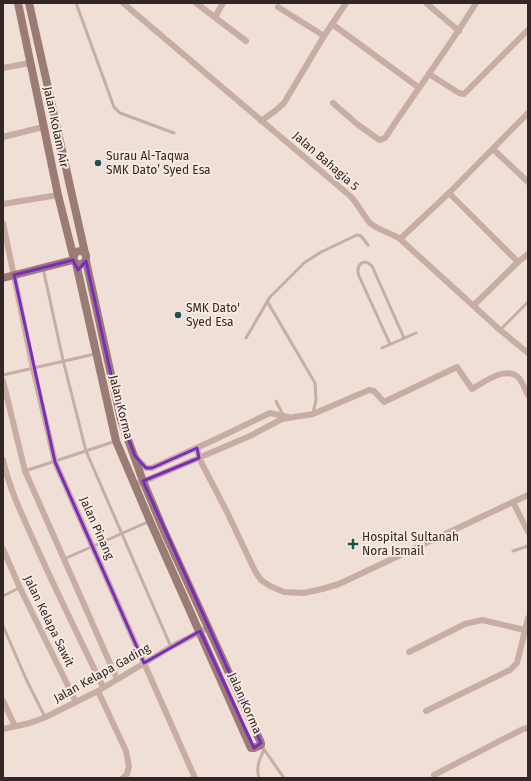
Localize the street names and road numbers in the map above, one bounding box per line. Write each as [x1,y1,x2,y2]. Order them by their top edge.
street label: Jalan Kolam Air [41,85,72,169]
street label: Jalan Bahagia 5 [290,129,362,193]
street label: Jalan Korma [106,373,136,441]
street label: Jalan Pinang [77,494,117,562]
street label: Jalan Kelapa Sawit [21,573,77,669]
street label: Jalan Kelapa Gading [51,640,153,705]
street label: Jalan Korma [225,670,265,736]

